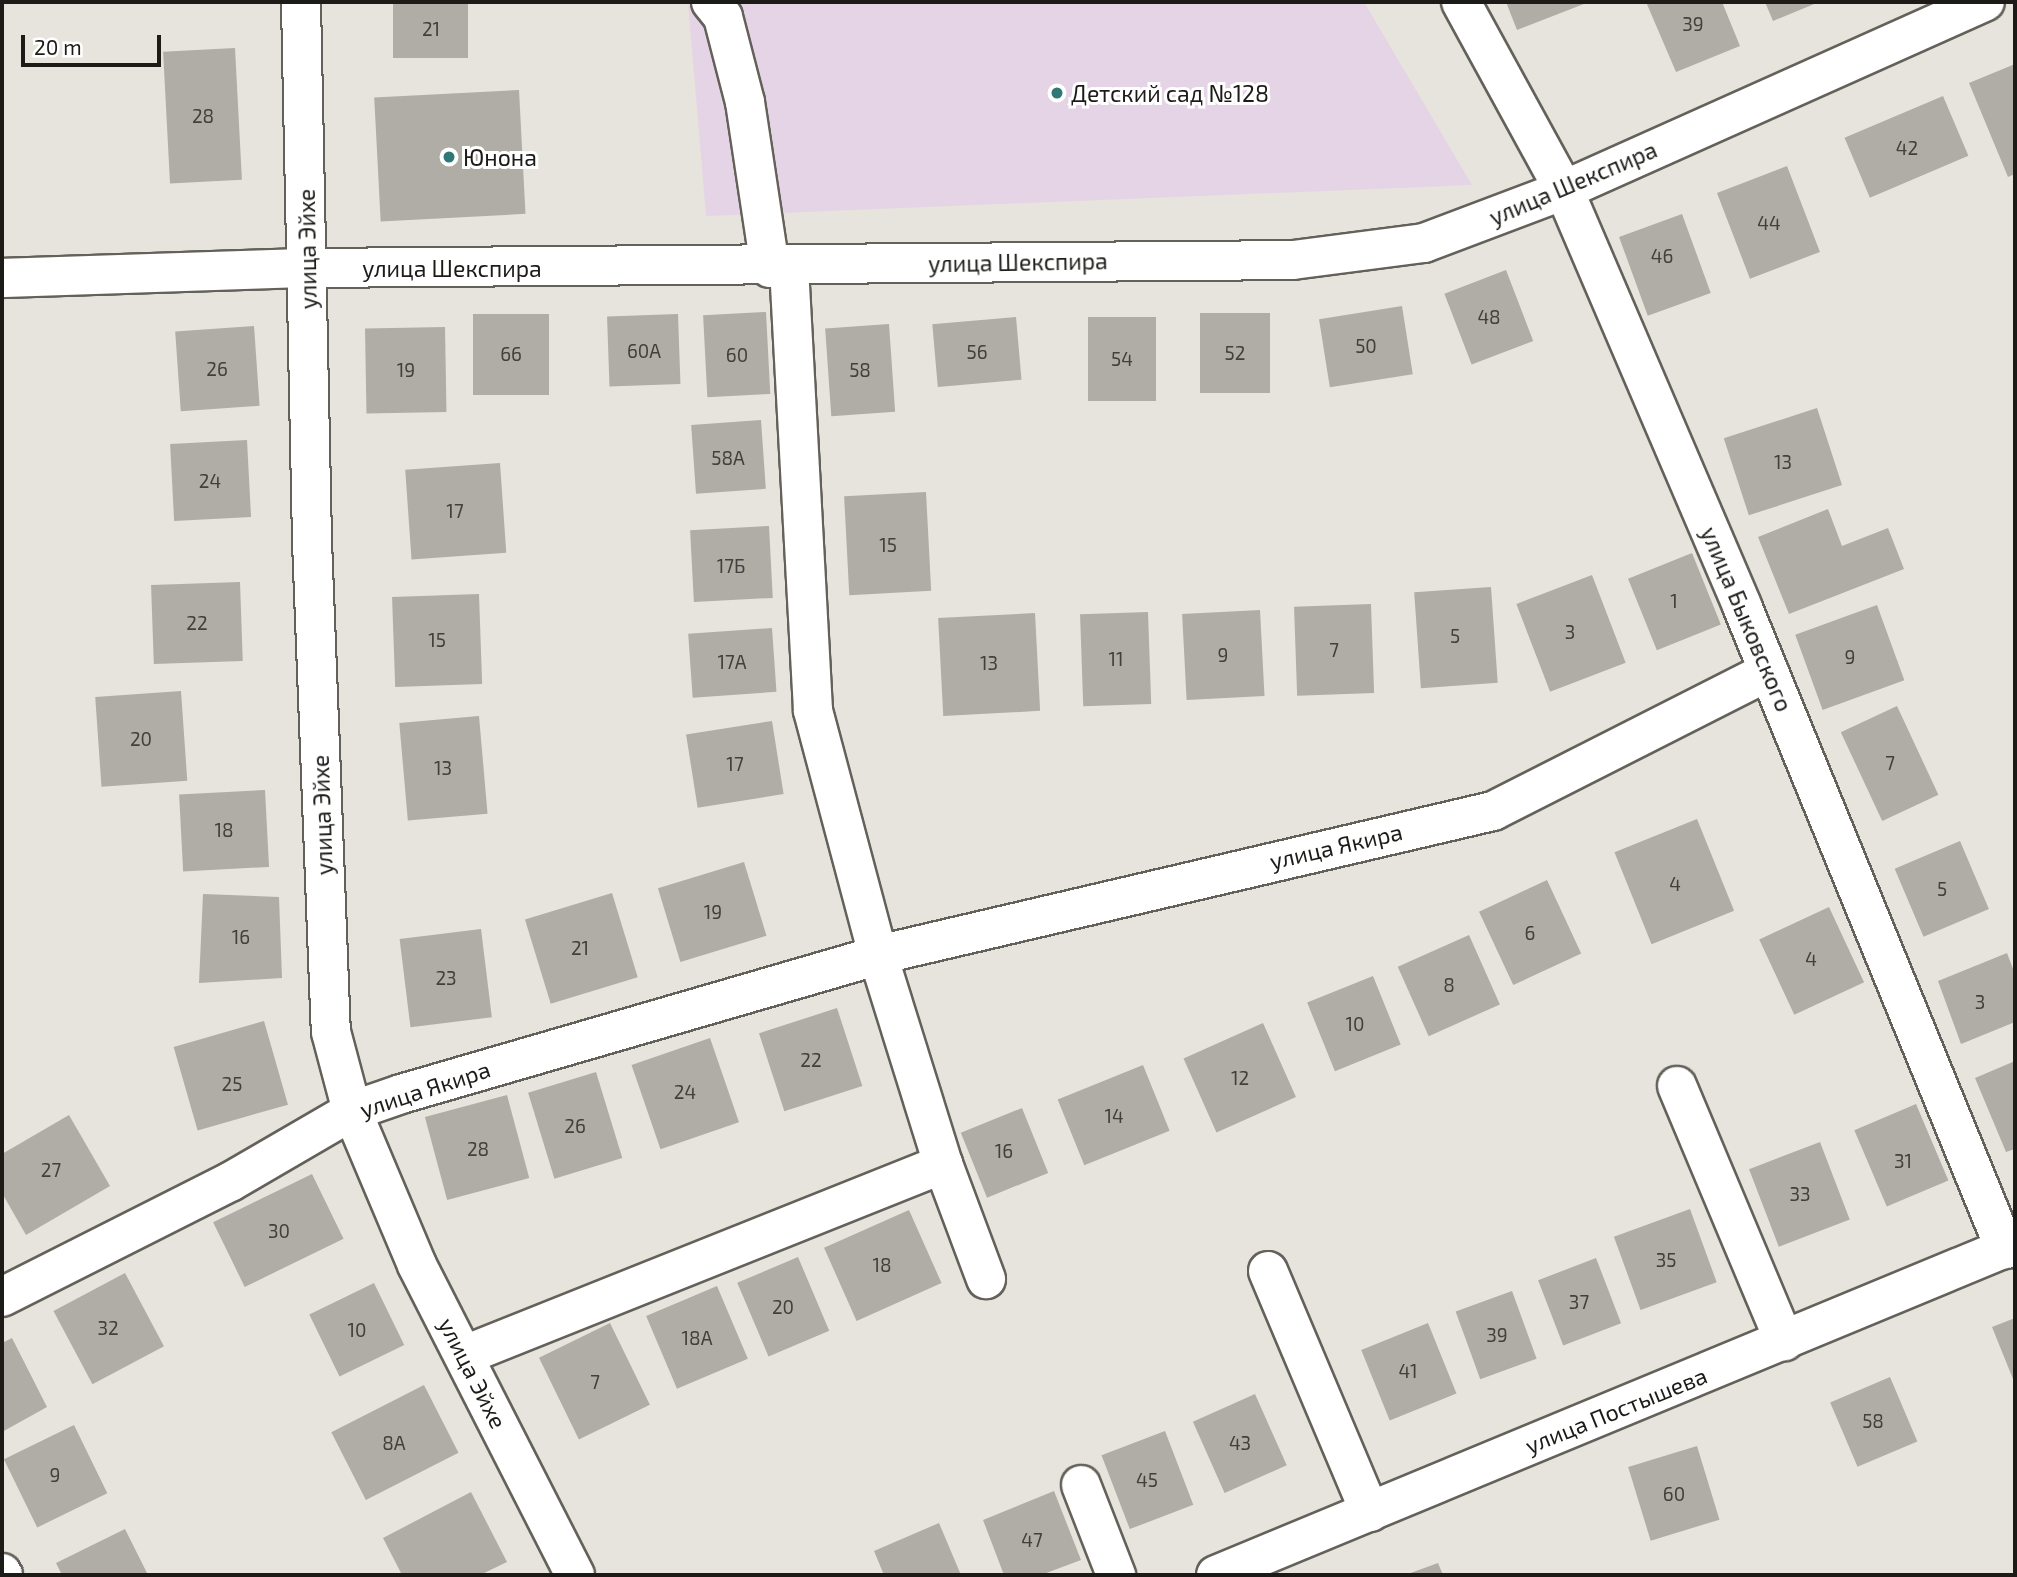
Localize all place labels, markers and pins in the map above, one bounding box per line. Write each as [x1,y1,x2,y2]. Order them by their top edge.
place label: Детский сад №128 [1071,79,1269,107]
marker: Детский сад №128 [1049,85,1065,101]
place label: Юнона [463,143,537,171]
marker: Юнона [441,149,457,165]

